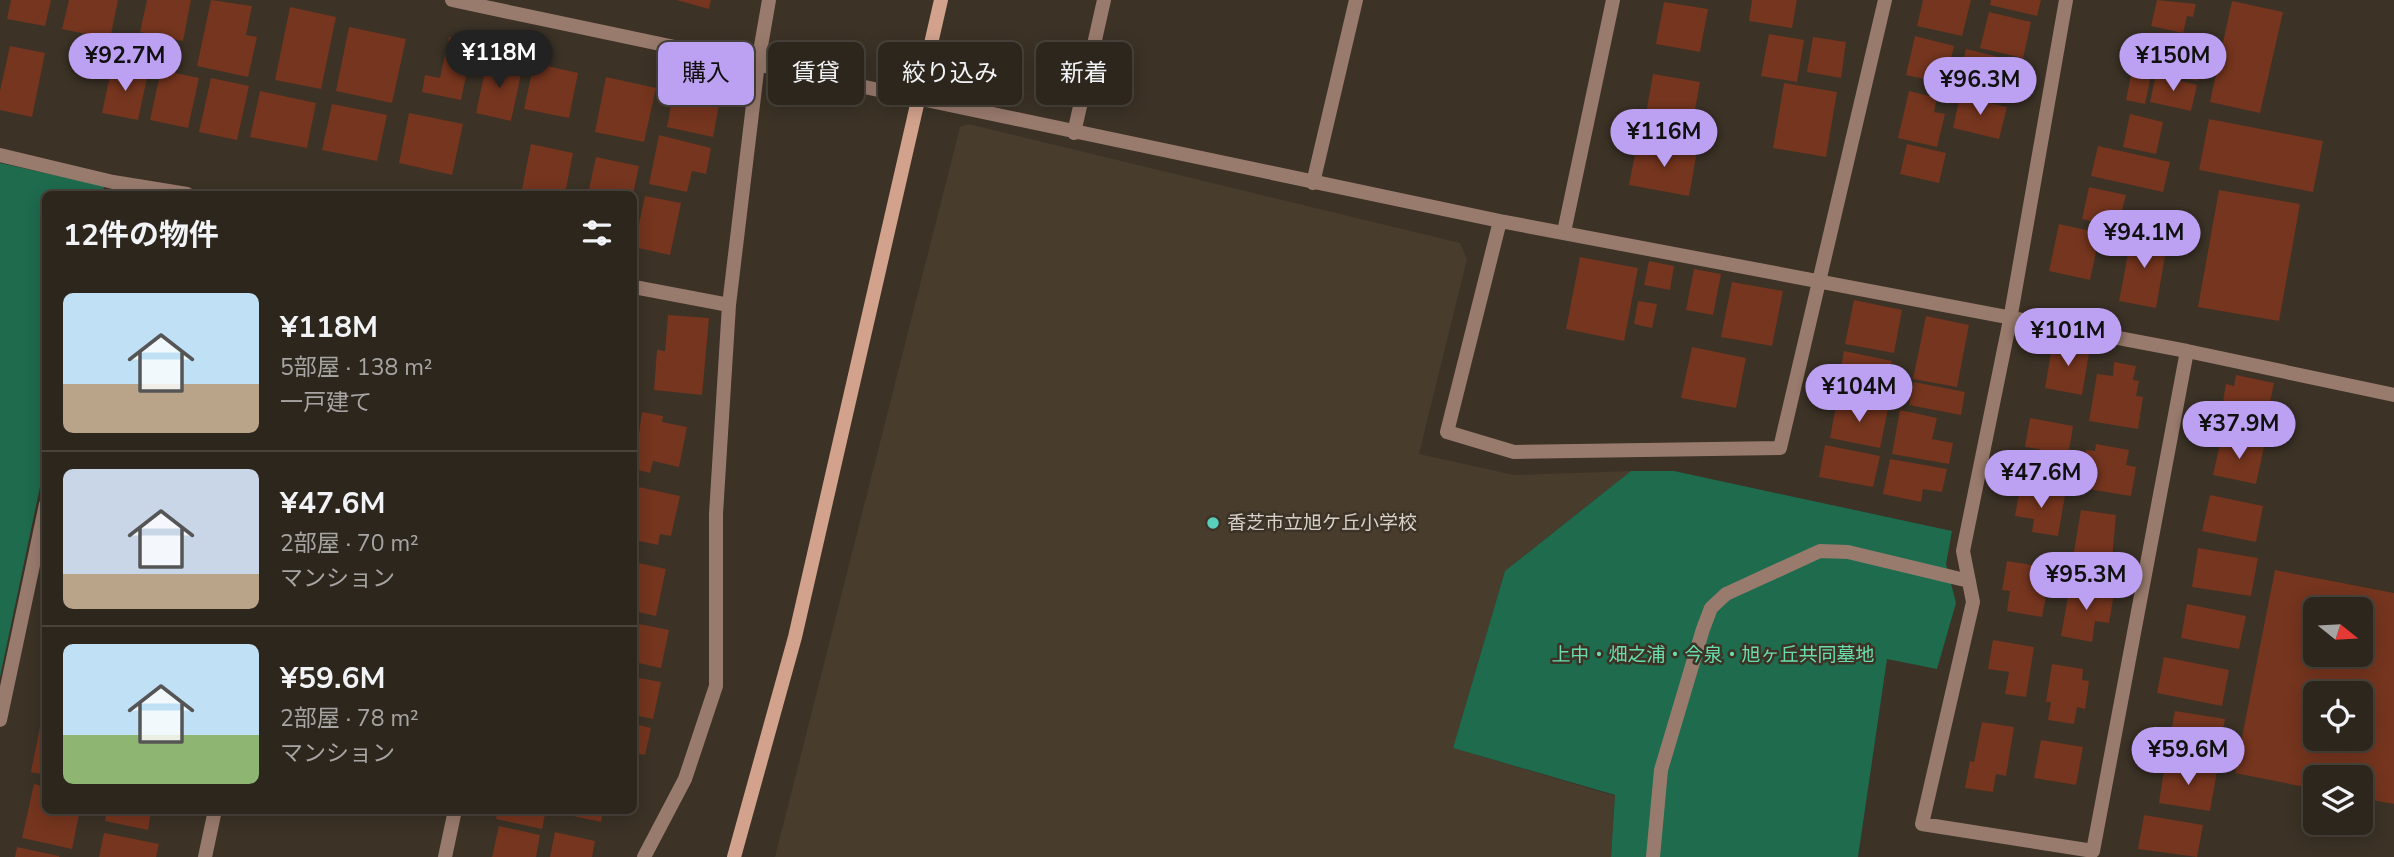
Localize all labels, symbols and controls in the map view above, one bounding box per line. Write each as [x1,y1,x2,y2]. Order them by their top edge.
pin: ¥118M [450,31,548,90]
pin: ¥92.7M [68,34,182,93]
pin: ¥150M [2124,34,2222,93]
text: ¥118M [461,37,537,68]
text: ¥92.7M [85,40,165,71]
text: ¥150M [2135,40,2211,71]
chip: 購入 [658,42,754,105]
chip: 賃貸 [768,42,864,105]
chip: 絞り込み [878,42,1022,105]
chip: 新着 [1036,42,1132,105]
pin: ¥96.3M [1923,58,2037,117]
text: ¥96.3M [1940,64,2020,95]
pin: ¥116M [1615,110,1713,169]
text: ¥116M [1626,116,1702,147]
pin: ¥94.1M [2087,210,2201,270]
icon: filters [578,214,616,252]
text: 12件の物件 [63,215,219,256]
text: ¥94.1M [2104,217,2184,248]
text: ¥118M [280,307,378,348]
pin: ¥101M [2019,308,2117,368]
text: ¥101M [2030,315,2106,346]
icon: home [119,321,203,405]
text: 5部屋 · 138 m² [280,352,433,383]
pin: ¥104M [1810,364,1908,424]
text: ¥104M [1821,371,1897,402]
text: 一戸建て [280,387,372,418]
pin: ¥37.9M [2182,402,2296,461]
text: ¥37.9M [2199,408,2279,439]
pin: ¥47.6M [1984,450,2098,510]
text: ¥47.6M [2001,457,2081,488]
text: ¥47.6M [280,483,385,524]
icon: home [119,497,203,581]
place label: 香芝市立旭ケ丘小学校 [1227,510,1417,536]
marker: 香芝市立旭ケ丘小学校 [1205,515,1221,531]
text: 2部屋 · 70 m² [280,528,419,559]
pin: ¥95.3M [2029,552,2143,612]
text: ¥95.3M [2046,559,2126,590]
text: マンション [280,563,395,594]
north arrow [2303,597,2373,667]
map controls [2303,597,2373,835]
park label: 上中・畑之浦・今泉・旭ヶ丘共同墓地 [1551,642,1875,668]
text: ¥59.6M [280,658,385,699]
icon: home [119,672,203,756]
button: locate [2303,681,2373,751]
text: 2部屋 · 78 m² [280,703,419,734]
pin: ¥59.6M [2131,728,2245,787]
text: ¥59.6M [2148,734,2228,765]
text: マンション [280,738,395,769]
button: layers [2303,765,2373,835]

